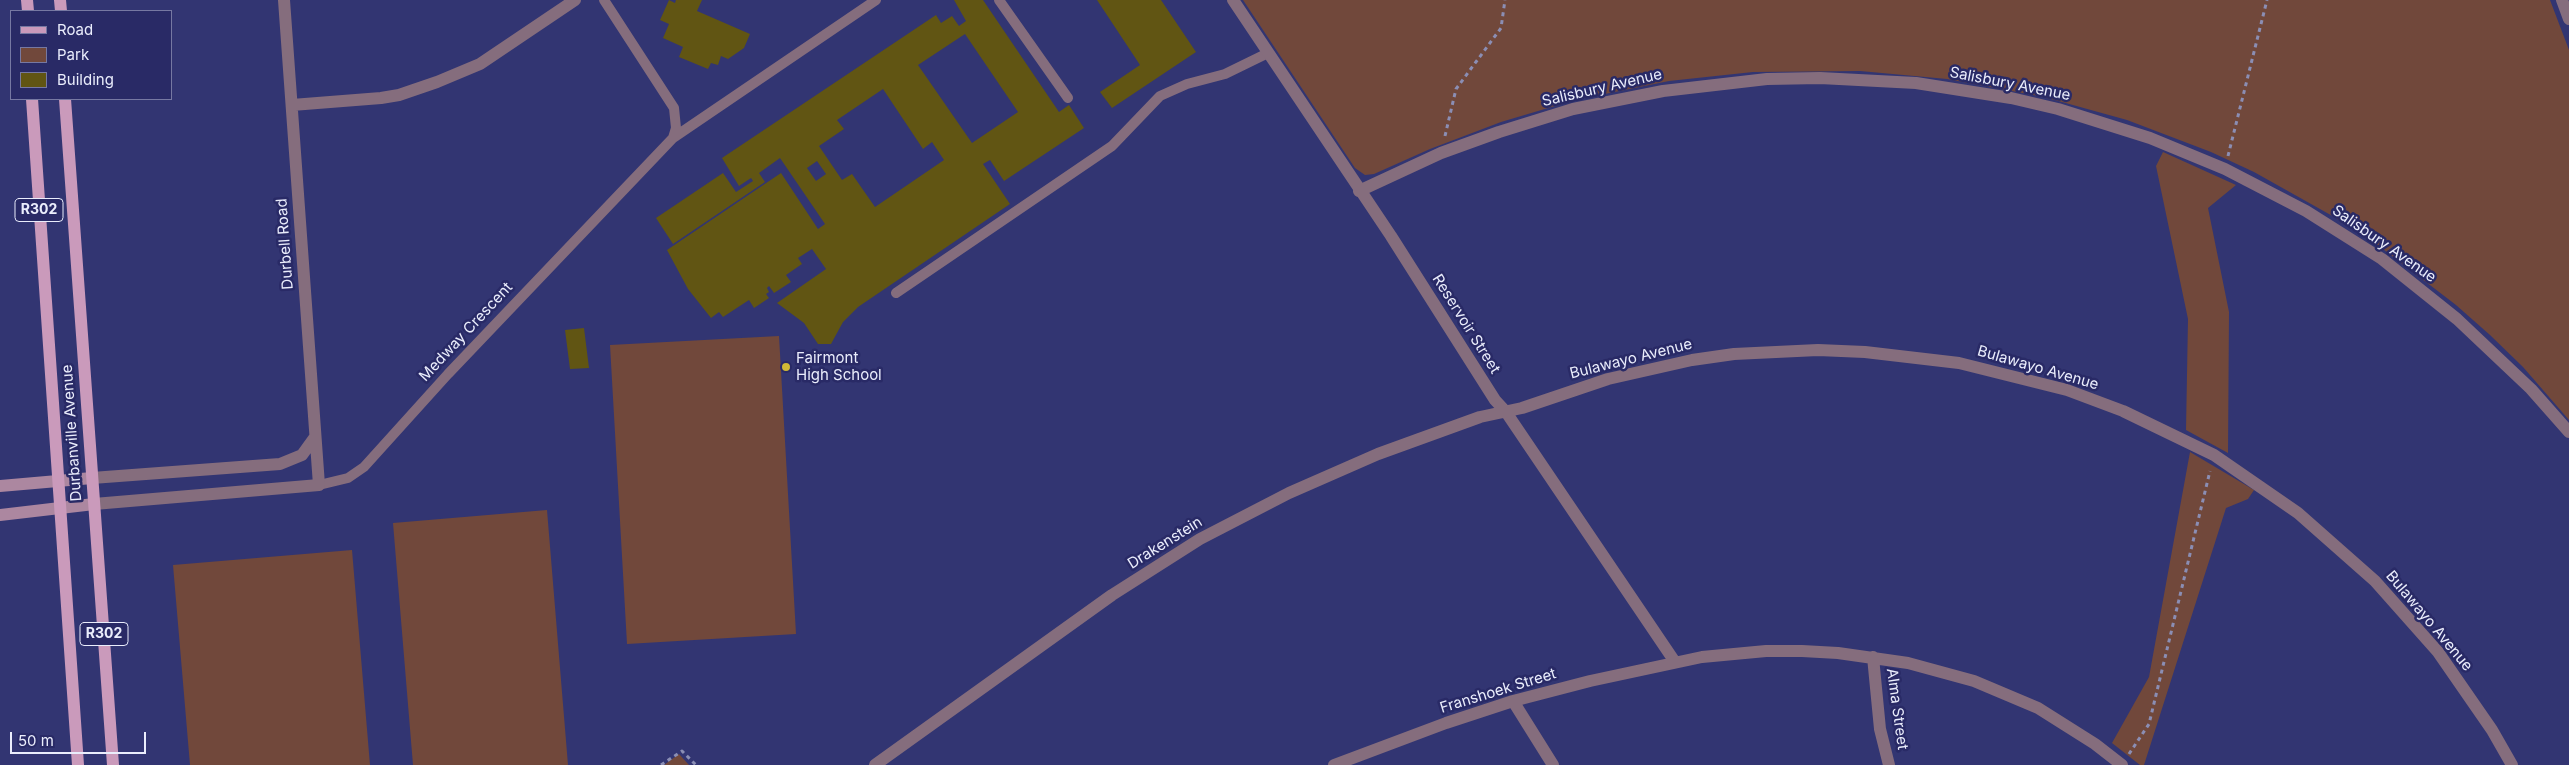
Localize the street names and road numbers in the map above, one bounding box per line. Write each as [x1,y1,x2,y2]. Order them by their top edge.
street label: Salisbury Avenue [1948,63,2072,105]
street label: Salisbury Avenue [1540,65,1664,111]
road number: R302 [15,198,63,222]
street label: Durbell Road [273,198,297,290]
street label: Salisbury Avenue [2329,201,2439,287]
street label: Reservoir Street [1428,271,1504,377]
street label: Medway Crescent [416,279,516,385]
street label: Bulawayo Avenue [1568,335,1694,383]
street label: Bulawayo Avenue [1975,342,2101,394]
street label: Durbanville Avenue [58,364,86,502]
street label: Drakenstein [1124,513,1206,573]
street label: Bulawayo Avenue [2382,567,2476,675]
road number: R302 [80,622,128,646]
street label: Franshoek Street [1438,665,1558,717]
street label: Alma Street [1882,667,1912,751]

